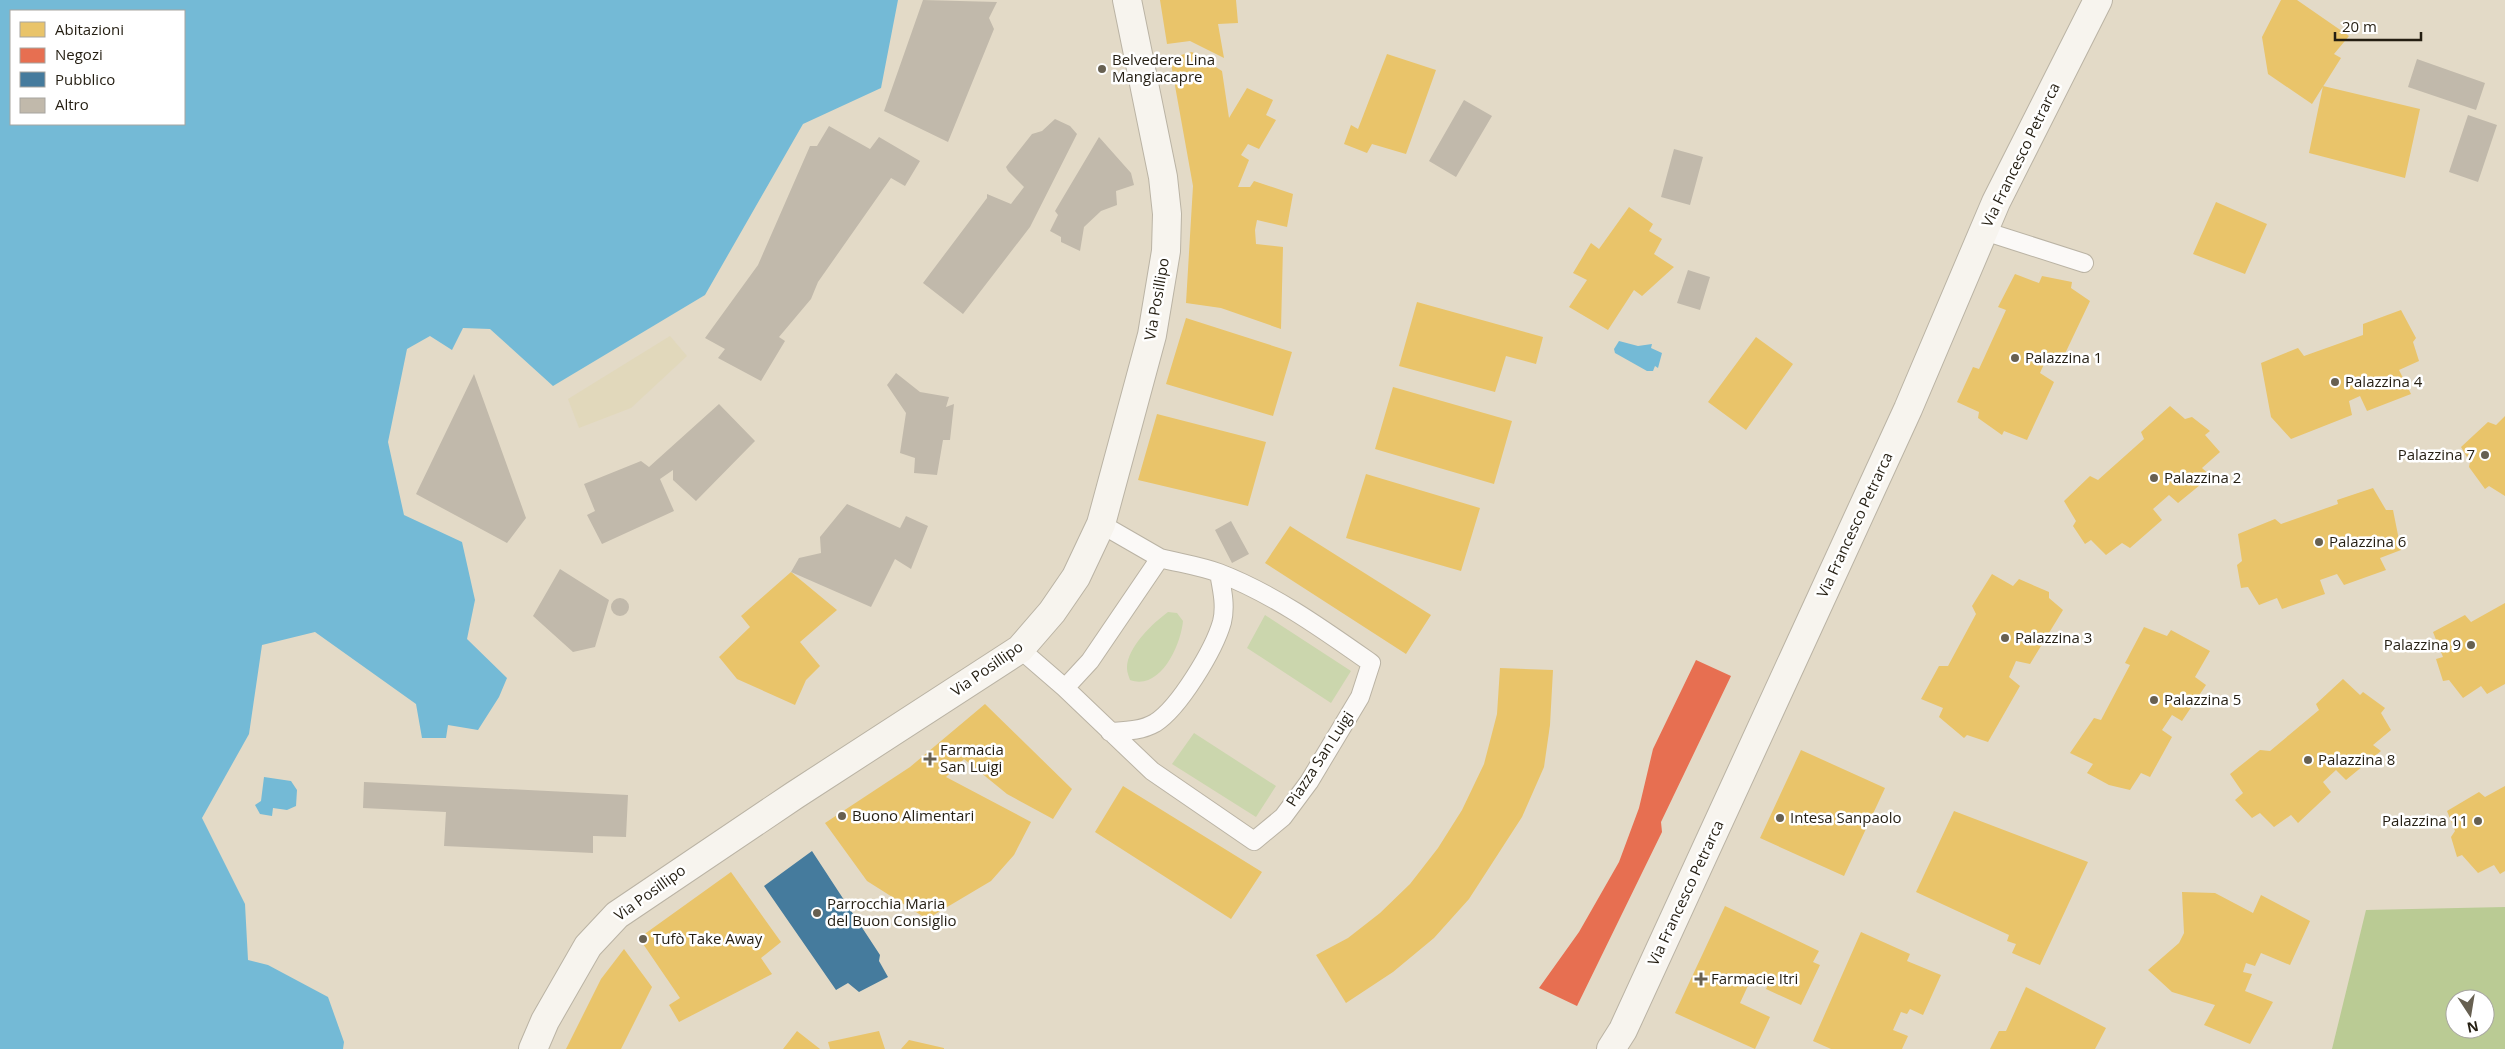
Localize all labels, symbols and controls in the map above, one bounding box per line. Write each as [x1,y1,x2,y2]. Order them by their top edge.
legend [10,10,185,125]
scale bar [2335,10,2421,42]
text: 20 m [2342,16,2377,36]
text: Abitazioni [55,19,124,39]
text: Negozi [55,44,103,64]
place label: Belvedere Lina Mangiacapre [1112,49,1215,86]
marker: Belvedere Lina Mangiacapre [1096,63,1108,75]
text: Pubblico [55,69,115,89]
street label: Via Francesco Petrarca [1976,79,2064,230]
text: Altro [55,94,89,114]
street label: Via Posillipo [1139,256,1173,342]
place label: Palazzina 1 [2025,347,2102,367]
marker: Palazzina 1 [2009,352,2021,364]
place label: Palazzina 4 [2345,371,2423,391]
marker: Palazzina 4 [2329,376,2341,388]
place label: Palazzina 7 [2398,444,2475,464]
street label: Via Francesco Petrarca [1812,449,1897,600]
marker: Palazzina 7 [2479,449,2491,461]
place label: Palazzina 2 [2164,467,2241,487]
marker: Palazzina 2 [2148,472,2160,484]
place label: Palazzina 6 [2329,531,2406,551]
marker: Palazzina 6 [2313,536,2325,548]
place label: Palazzina 3 [2015,627,2092,647]
marker: Palazzina 3 [1999,632,2011,644]
place label: Palazzina 9 [2384,634,2461,654]
street label: Via Posillipo [946,636,1026,700]
marker: Palazzina 9 [2465,639,2477,651]
place label: Palazzina 5 [2164,689,2241,709]
marker: Palazzina 5 [2148,694,2160,706]
street label: Piazza San Luigi [1281,707,1357,810]
place label: Farmacia San Luigi [940,739,1004,776]
place label: Palazzina 8 [2318,749,2395,769]
marker: Farmacia San Luigi [924,753,936,765]
marker: Palazzina 8 [2302,754,2314,766]
place label: Buono Alimentari [852,805,974,825]
place label: Intesa Sanpaolo [1790,807,1902,827]
marker: Buono Alimentari [836,810,848,822]
place label: Palazzina 11 [2382,810,2468,830]
marker: Intesa Sanpaolo [1774,812,1786,824]
marker: Palazzina 11 [2472,815,2484,827]
street label: Via Francesco Petrarca [1643,817,1728,968]
street label: Via Posillipo [610,860,689,925]
place label: Parrocchia Maria del Buon Consiglio [827,893,957,930]
marker: Parrocchia Maria del Buon Consiglio [811,907,823,919]
place label: Tufò Take Away [653,928,763,948]
marker: Tufò Take Away [637,933,649,945]
place label: Farmacie Itri [1711,968,1798,988]
marker: Farmacie Itri [1695,973,1707,985]
north arrow [2445,989,2495,1039]
text: N [2465,1017,2480,1038]

